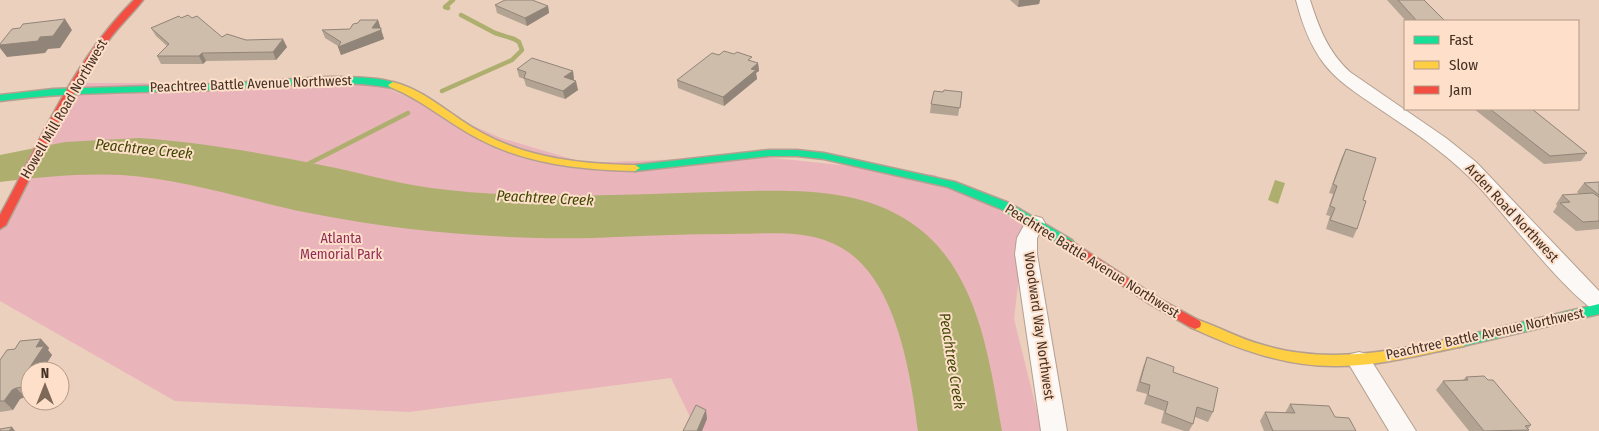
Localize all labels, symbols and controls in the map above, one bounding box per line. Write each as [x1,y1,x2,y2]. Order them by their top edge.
legend [1404,20,1579,110]
text: Fast [1449,31,1473,49]
street label: Howell Mill Road Northwest [17,36,111,182]
text: Slow [1449,56,1478,74]
street label: Peachtree Battle Avenue Northwest [150,72,353,96]
text: Jam [1449,81,1472,99]
water label: Peachtree Creek [95,135,194,163]
street label: Arden Road Northwest [1462,160,1562,266]
water label: Peachtree Creek [496,186,595,210]
street label: Peachtree Battle Avenue Northwest [1002,200,1183,322]
park label: Atlanta Memorial Park [300,230,382,263]
street label: Woodward Way Northwest [1020,251,1058,402]
street label: Peachtree Battle Avenue Northwest [1384,305,1586,363]
water label: Peachtree Creek [936,312,969,411]
north arrow [20,361,70,411]
text: N [41,365,49,382]

